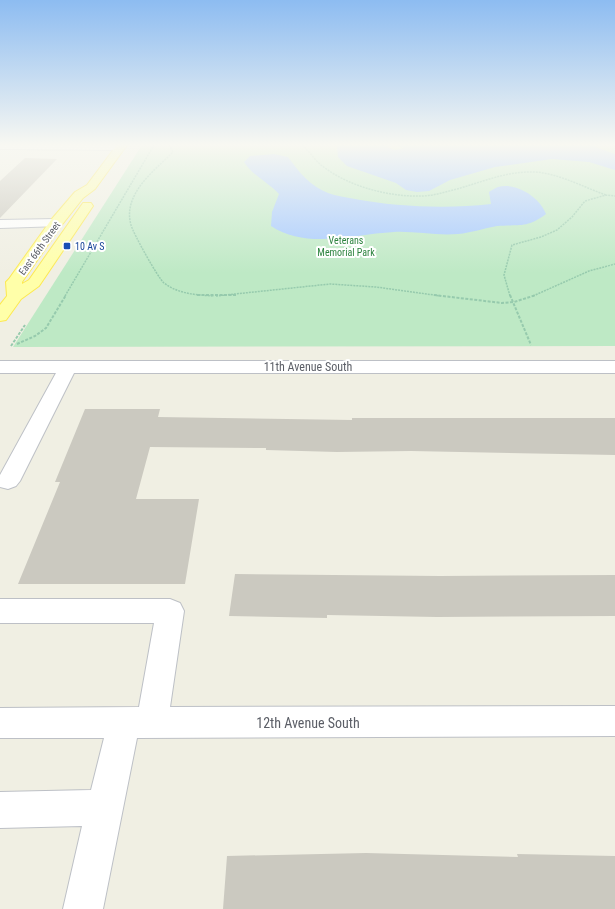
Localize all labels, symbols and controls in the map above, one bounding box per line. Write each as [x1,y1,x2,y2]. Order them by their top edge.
street label: East 66th Street [16,220,62,277]
park label: Veterans Memorial Park [317,235,375,258]
marker: 10 Av S [62,241,72,251]
place label: 10 Av S [75,241,104,252]
street label: 11th Avenue South [264,360,353,374]
street label: 12th Avenue South [256,715,360,731]

